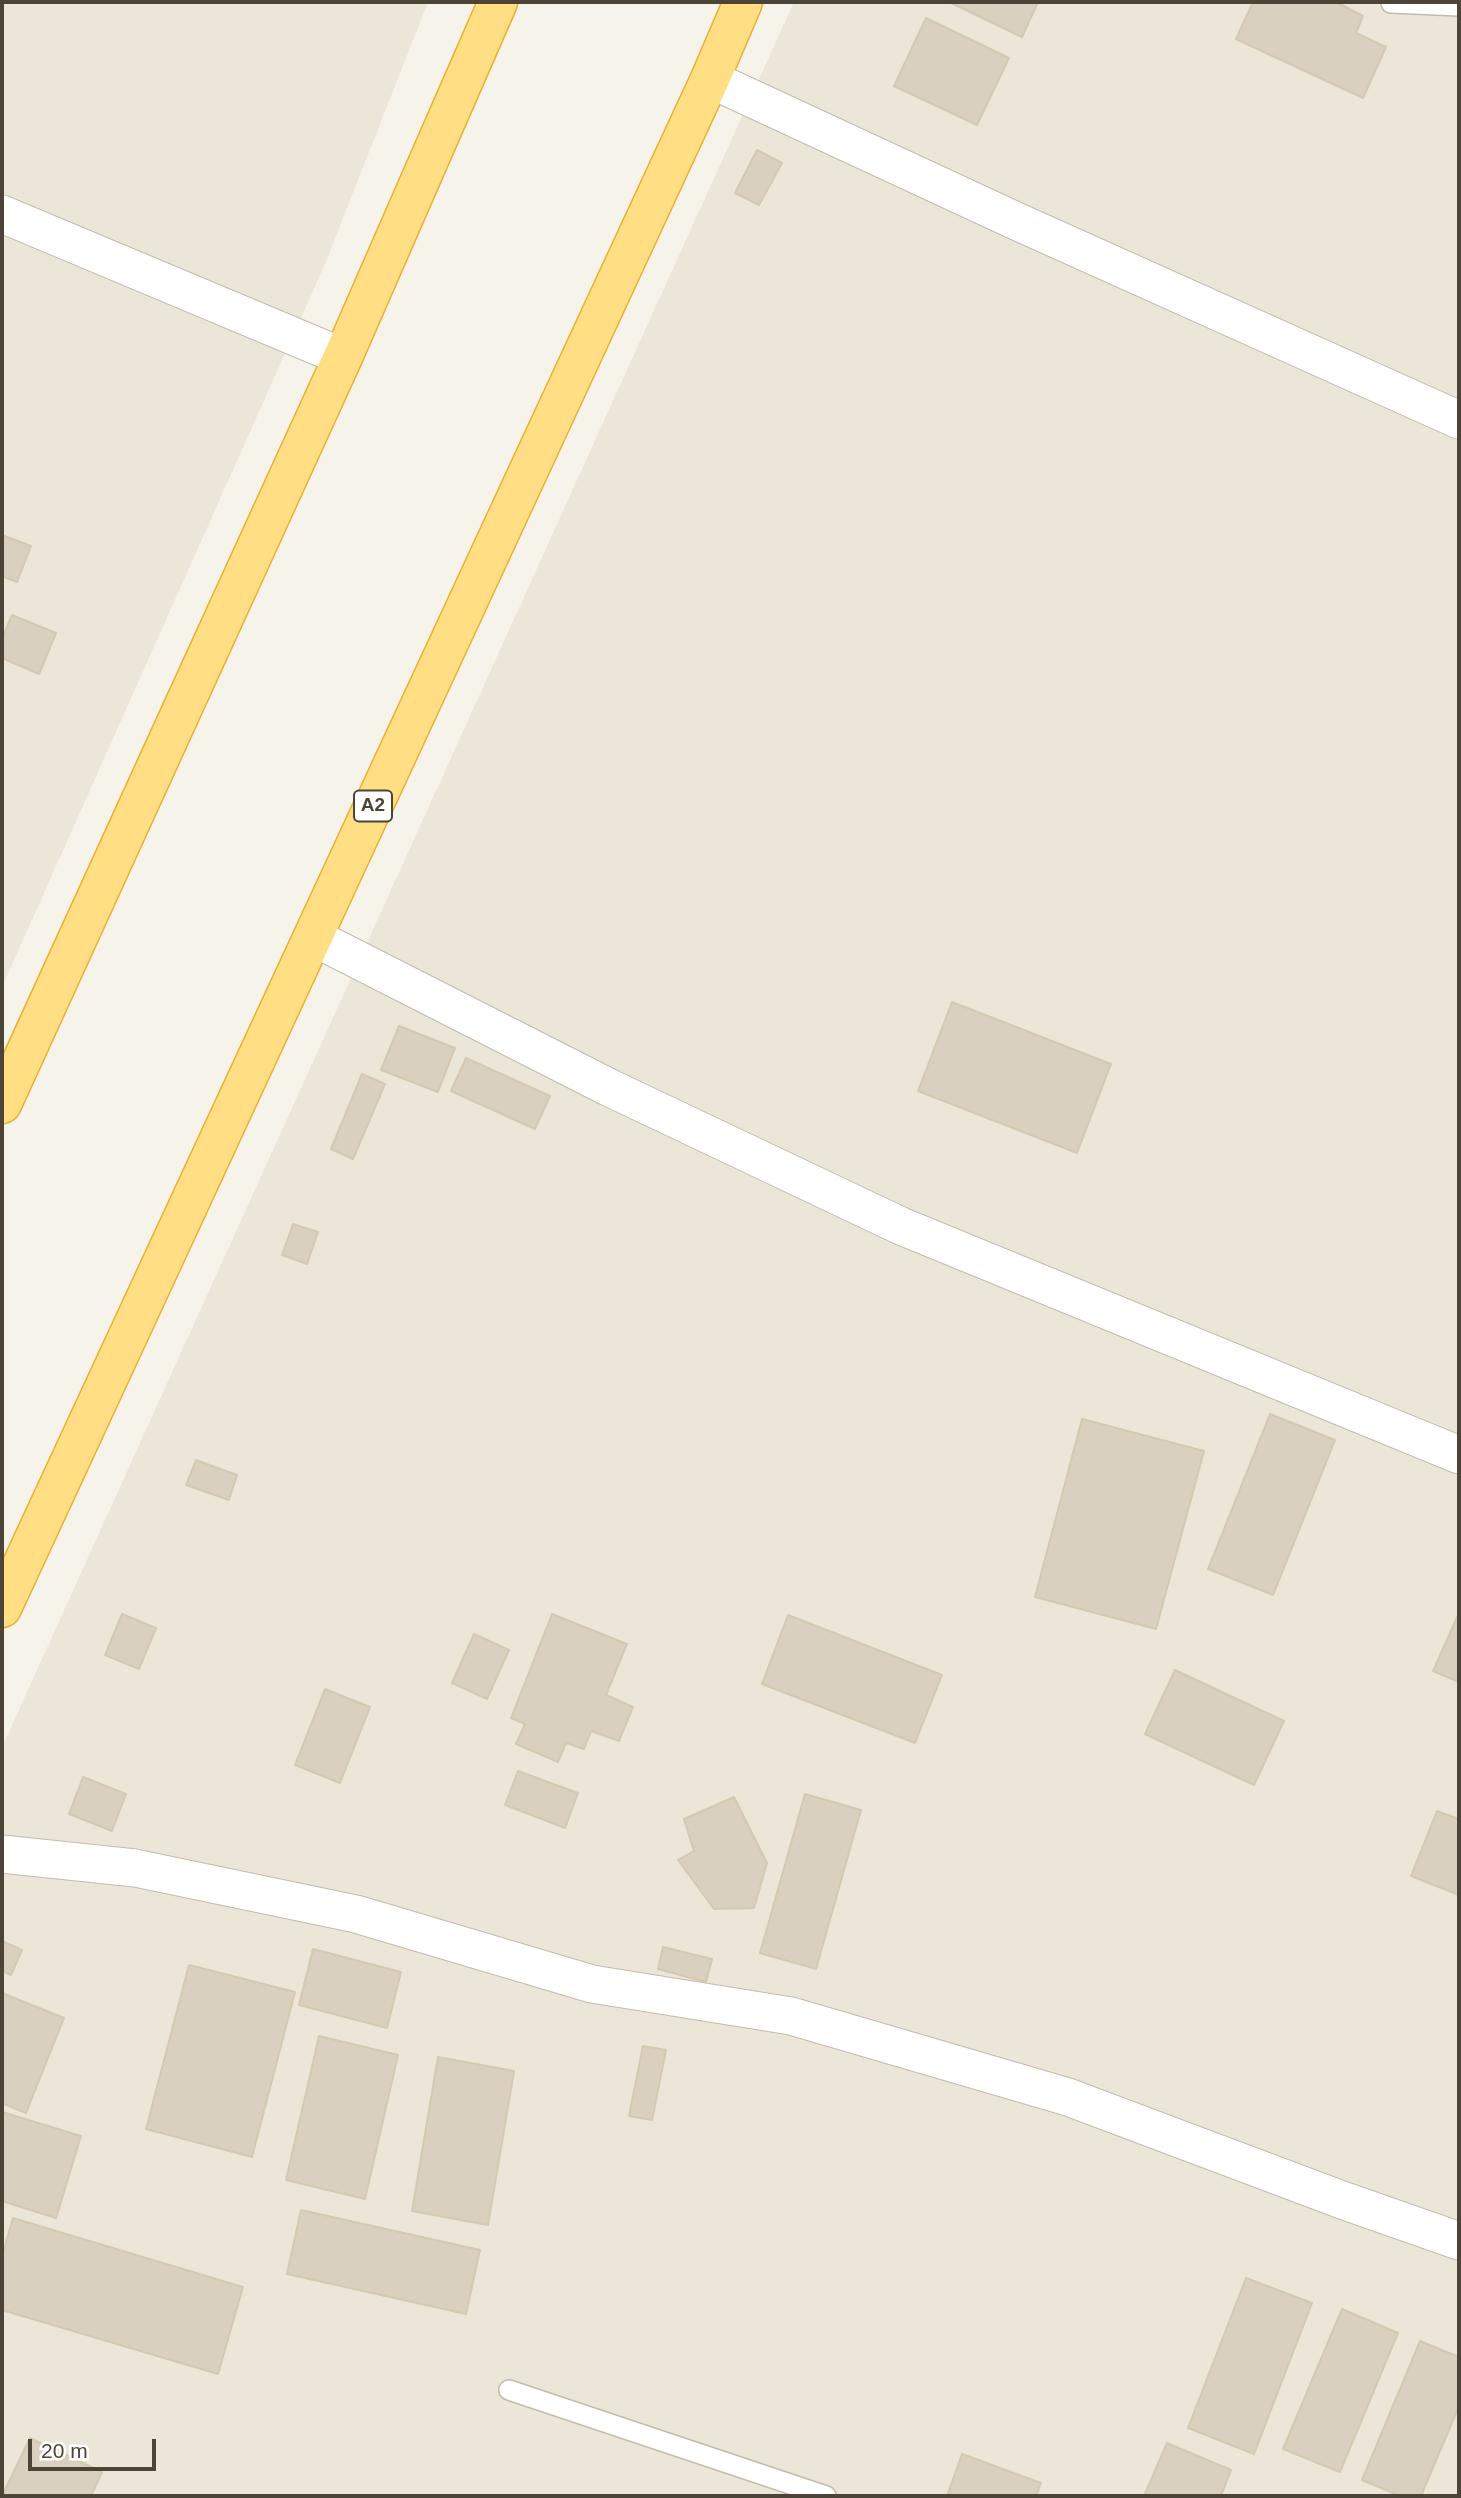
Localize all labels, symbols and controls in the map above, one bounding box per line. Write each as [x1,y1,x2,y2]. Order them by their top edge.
road number: A2 [354,790,392,821]
scale bar [32,2424,159,2468]
text: 20 m [41,2439,88,2462]

